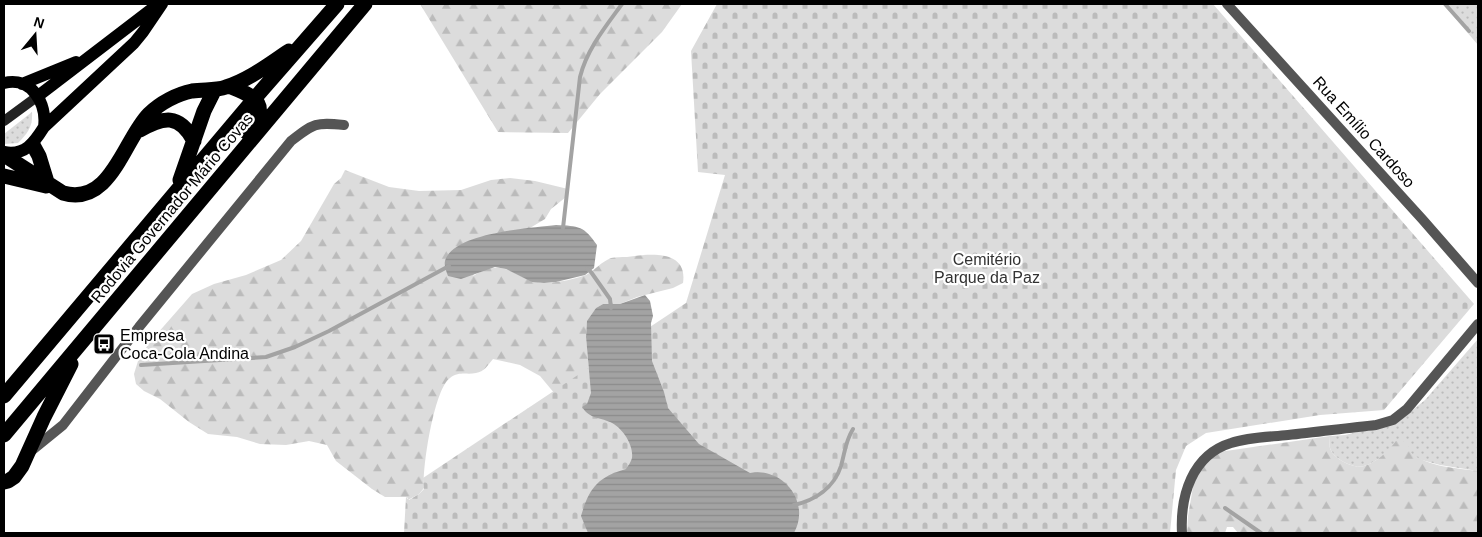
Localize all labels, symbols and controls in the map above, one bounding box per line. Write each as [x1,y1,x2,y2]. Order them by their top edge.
north arrow [10,10,60,60]
text: N [32,13,46,32]
street label: Rua Emílio Cardoso [1310,73,1418,191]
street label: Rodovia Governador Mário Covas [88,110,256,306]
park label: Cemitério Parque da Paz [934,251,1040,286]
place label: Empresa Coca-Cola Andina [120,327,249,362]
bus stop icon: Empresa Coca-Cola Andina [92,332,116,356]

